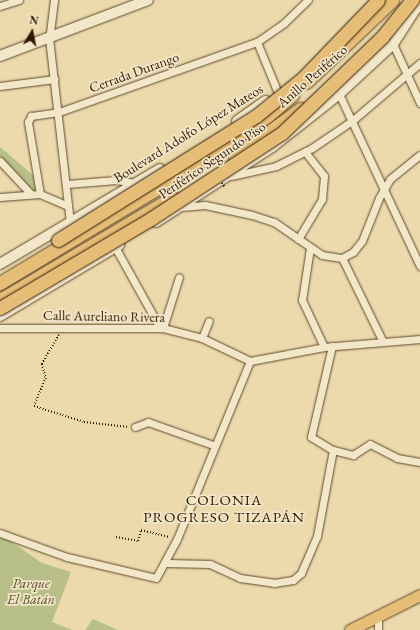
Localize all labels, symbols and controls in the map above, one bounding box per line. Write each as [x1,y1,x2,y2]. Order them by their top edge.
north arrow [12,12,52,52]
text: N [28,13,40,28]
street label: Anillo Periférico [273,41,351,111]
street label: Cerrada Durango [87,48,181,96]
street label: Boulevard Adolfo López Mateos [110,80,266,186]
street label: Periférico Segundo Piso [155,118,269,202]
street label: Calle Aureliano Rivera [43,307,165,325]
district label: COLONIA PROGRESO TIZAPÁN [143,490,305,525]
park label: Parque El Batán [7,575,55,608]

